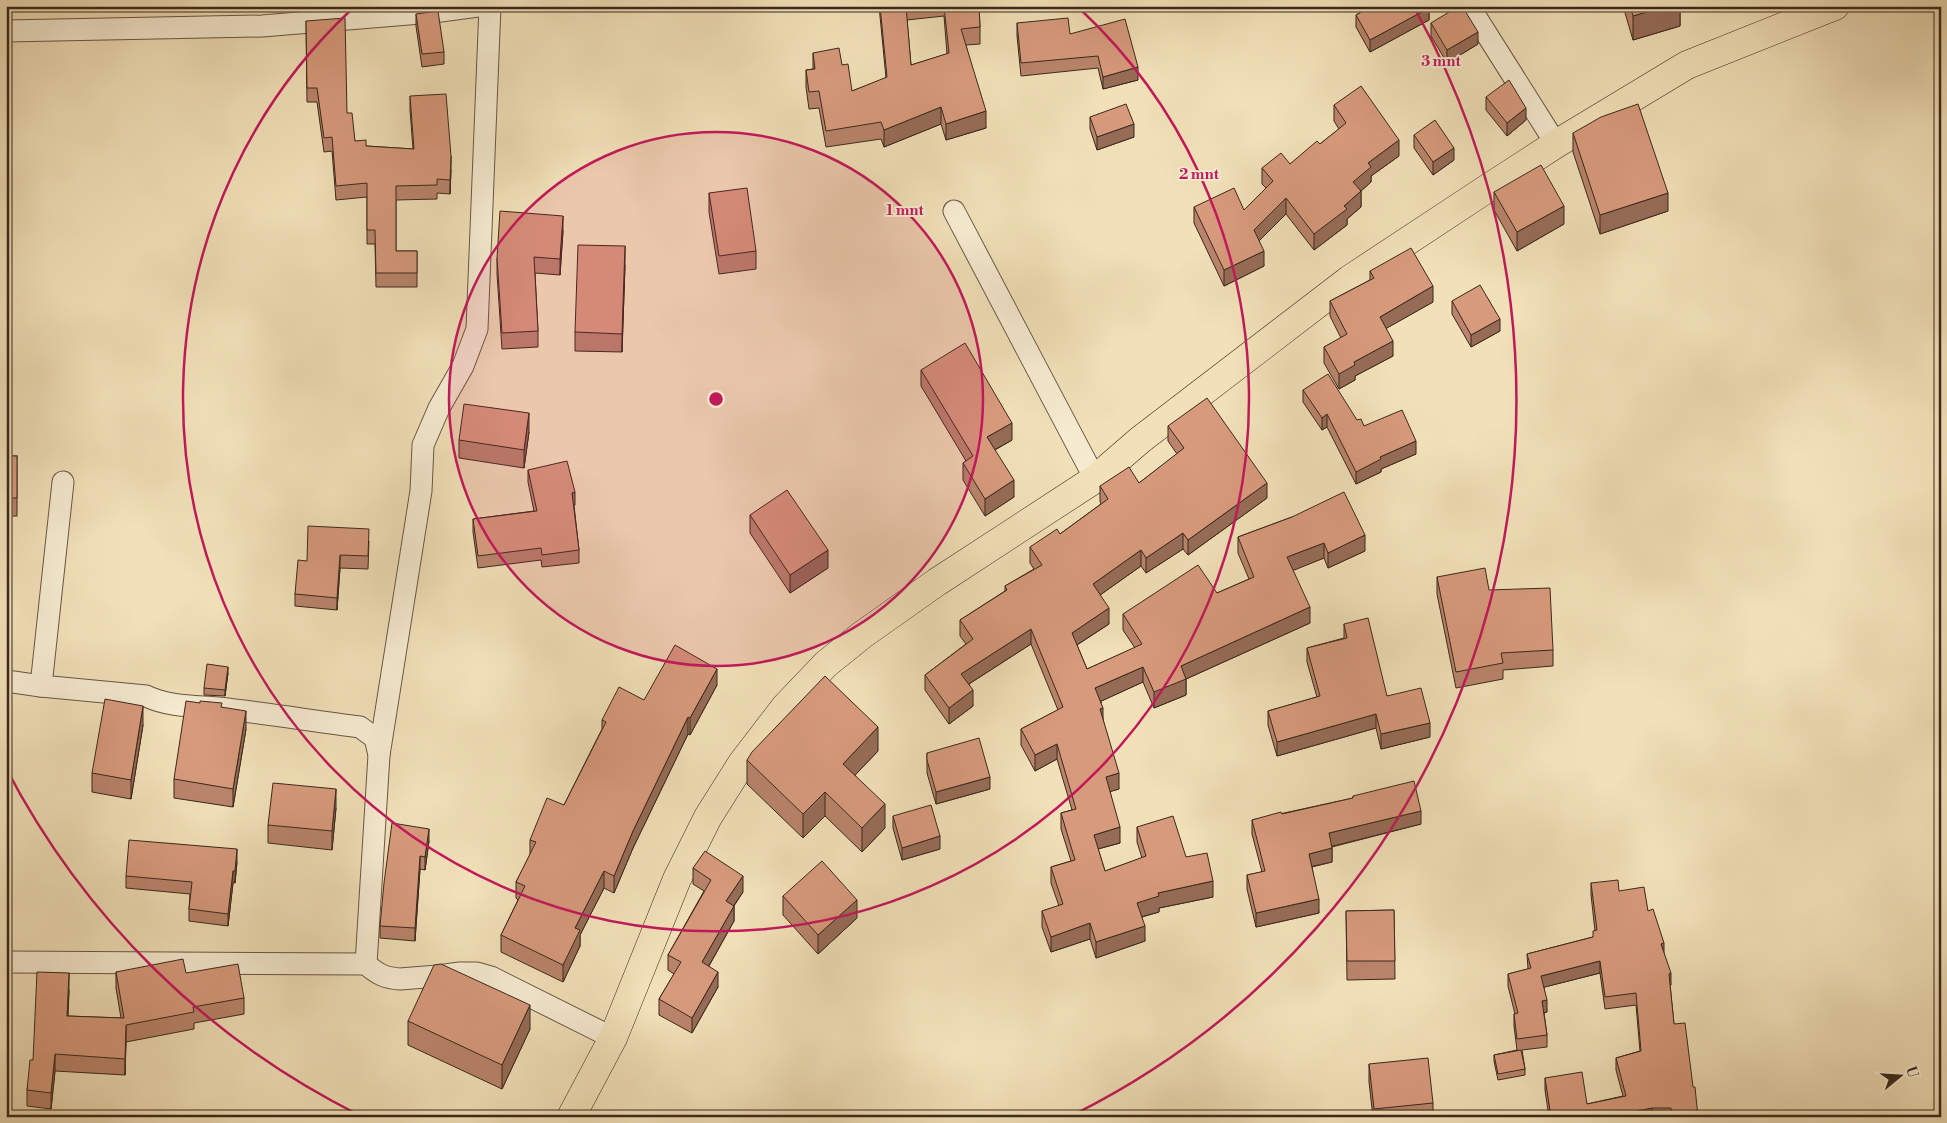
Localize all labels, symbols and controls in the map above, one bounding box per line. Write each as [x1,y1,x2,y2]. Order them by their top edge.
text: 3 mnt [1421,52,1461,71]
text: 2 mnt [1179,165,1220,184]
text: 1 mnt [886,201,925,220]
centre of rings [707,390,725,408]
north arrow [1874,1050,1924,1100]
text: U [1901,1064,1922,1080]

